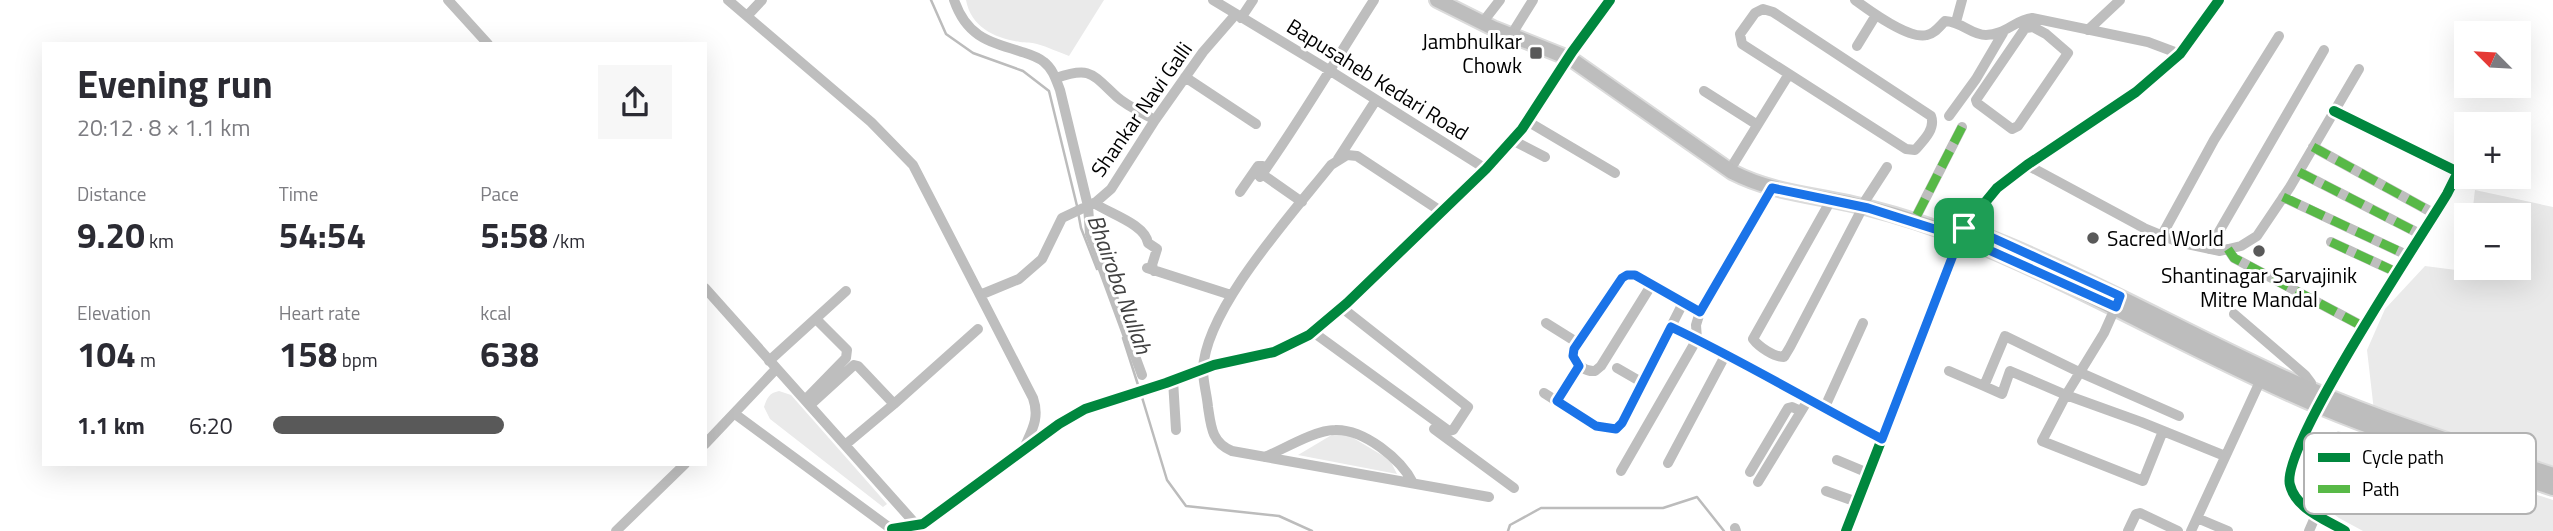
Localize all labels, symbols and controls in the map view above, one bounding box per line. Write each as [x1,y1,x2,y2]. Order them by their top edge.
street label: Bapusaheb Kedari Road [1281,10,1475,148]
north arrow [2454,21,2530,98]
map controls [2454,21,2531,280]
place label: Jambhulkar Chowk [1422,25,1522,81]
street label: Shankar Navi Galli [1082,35,1200,183]
marker: Jambhulkar Chowk [1528,45,1544,61]
text: Evening run [77,55,273,113]
button: share [598,65,672,139]
text: 20:12 · 8 × 1.1 km [77,110,251,145]
button: + [2454,112,2531,189]
text: Distance [77,179,146,208]
text: Time [279,179,318,208]
text: Pace [480,179,519,208]
pin [1934,198,1994,258]
button: − [2454,203,2531,280]
text: 9.20 [77,208,145,262]
text: 54:54 [279,208,366,262]
text: 5:58 [480,208,548,262]
water label: Bhairoba Nullah [1079,209,1162,359]
icon: arrive [1945,209,1983,247]
place label: Sacred World [2107,222,2224,254]
text: km [145,226,174,255]
text: /km [548,226,585,255]
marker: Sacred World [2085,230,2101,246]
marker: Shantinagar Sarvajinik Mitre Mandal [2251,243,2267,259]
place label: Shantinagar Sarvajinik Mitre Mandal [2161,259,2357,315]
text: Elevation [77,298,151,327]
text: Heart rate [279,298,360,327]
text: kcal [480,298,511,327]
text: 104 [77,327,136,381]
text: 158 [279,327,337,381]
text: 638 [480,327,539,381]
text: m [136,345,156,374]
text: bpm [337,345,378,374]
text: 1.1 km [77,408,145,443]
text: 6:20 [189,408,233,443]
legend [2304,433,2536,514]
text: Cycle path [2362,442,2444,471]
text: Path [2362,474,2400,503]

